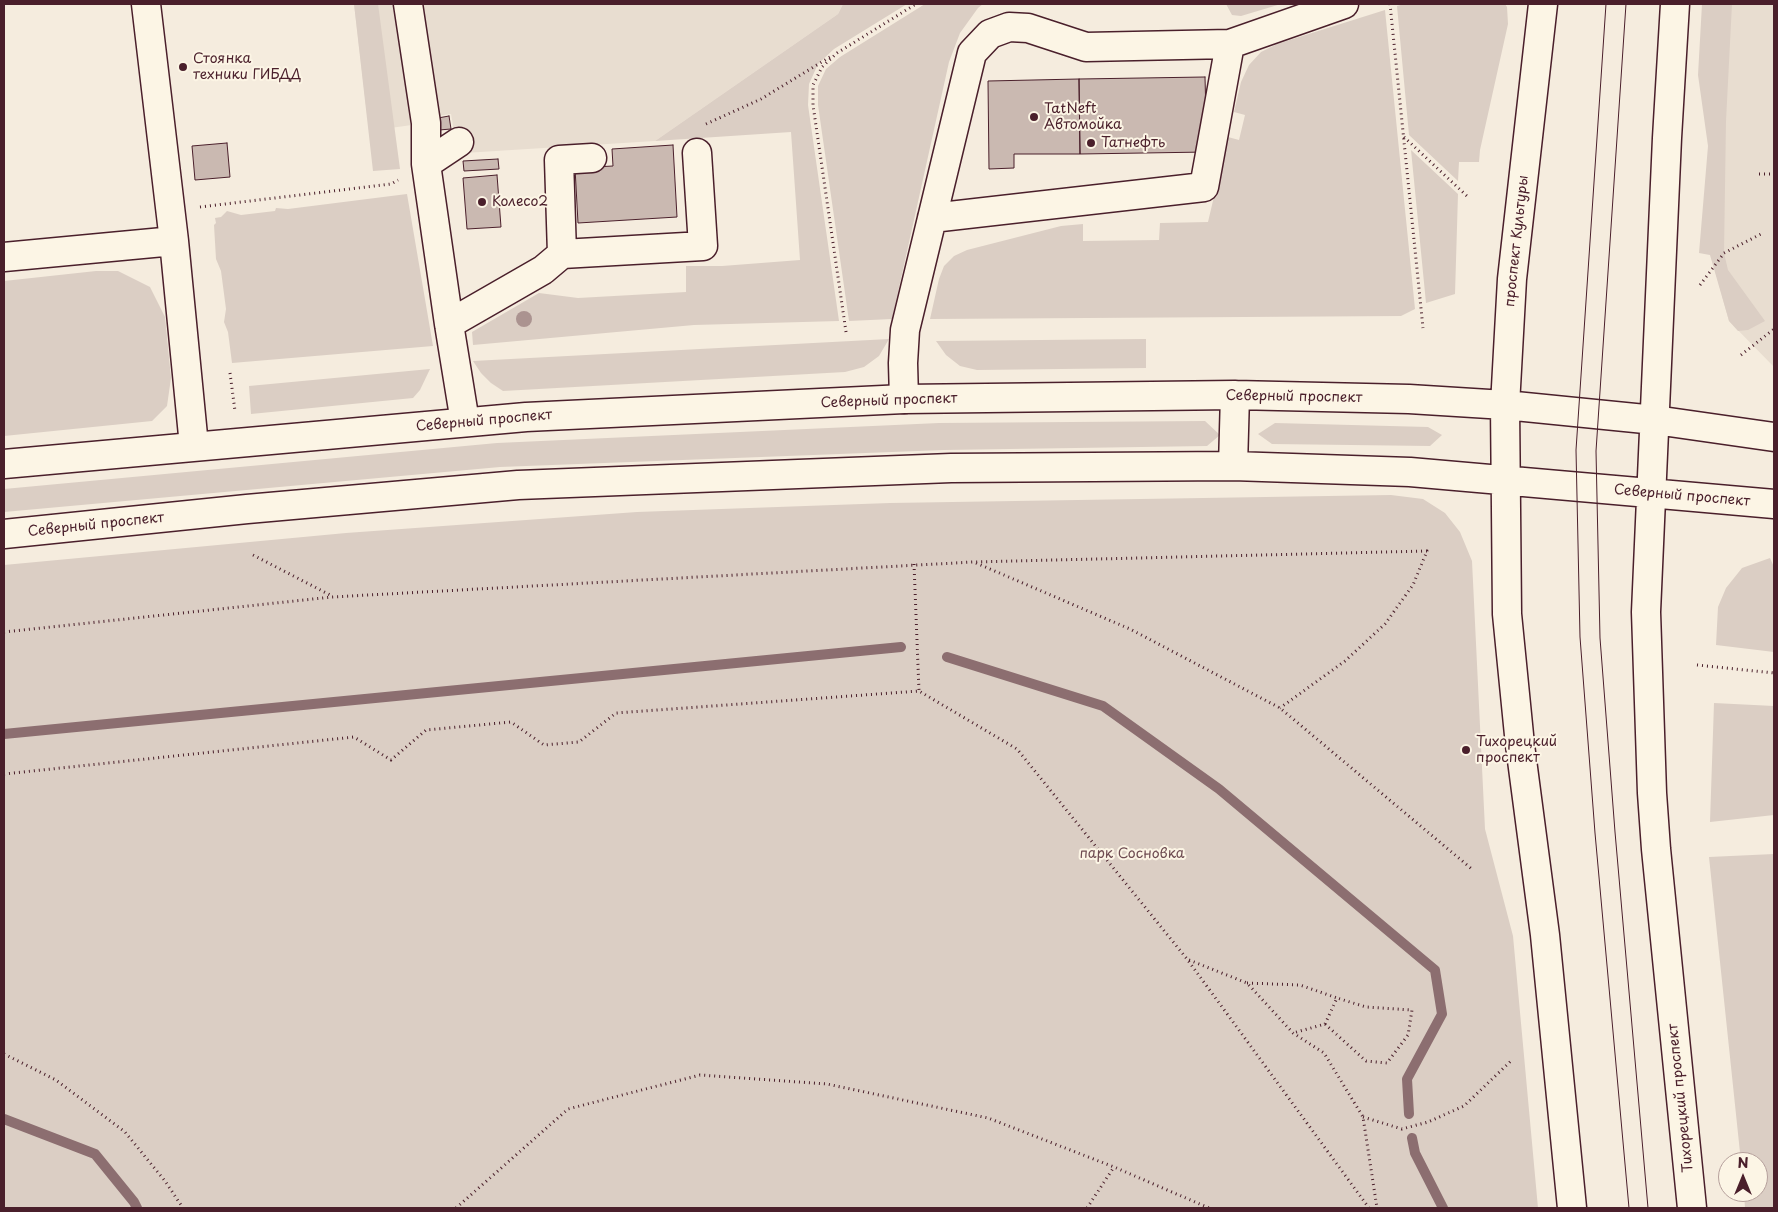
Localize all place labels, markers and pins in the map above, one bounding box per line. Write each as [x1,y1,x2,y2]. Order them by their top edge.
place label: Стоянка техники ГИБДД [193,51,301,84]
marker: Стоянка техники ГИБДД [177,61,189,73]
place label: TatNeft Автомойка [1044,101,1122,134]
marker: TatNeft Автомойка [1028,111,1040,123]
place label: Татнефть [1101,135,1165,151]
marker: Татнефть [1085,137,1097,149]
place label: Колесо2 [492,194,548,210]
marker: Колесо2 [476,196,488,208]
place label: Тихорецкий проспект [1476,734,1557,766]
marker: Тихорецкий проспект [1460,744,1472,756]

